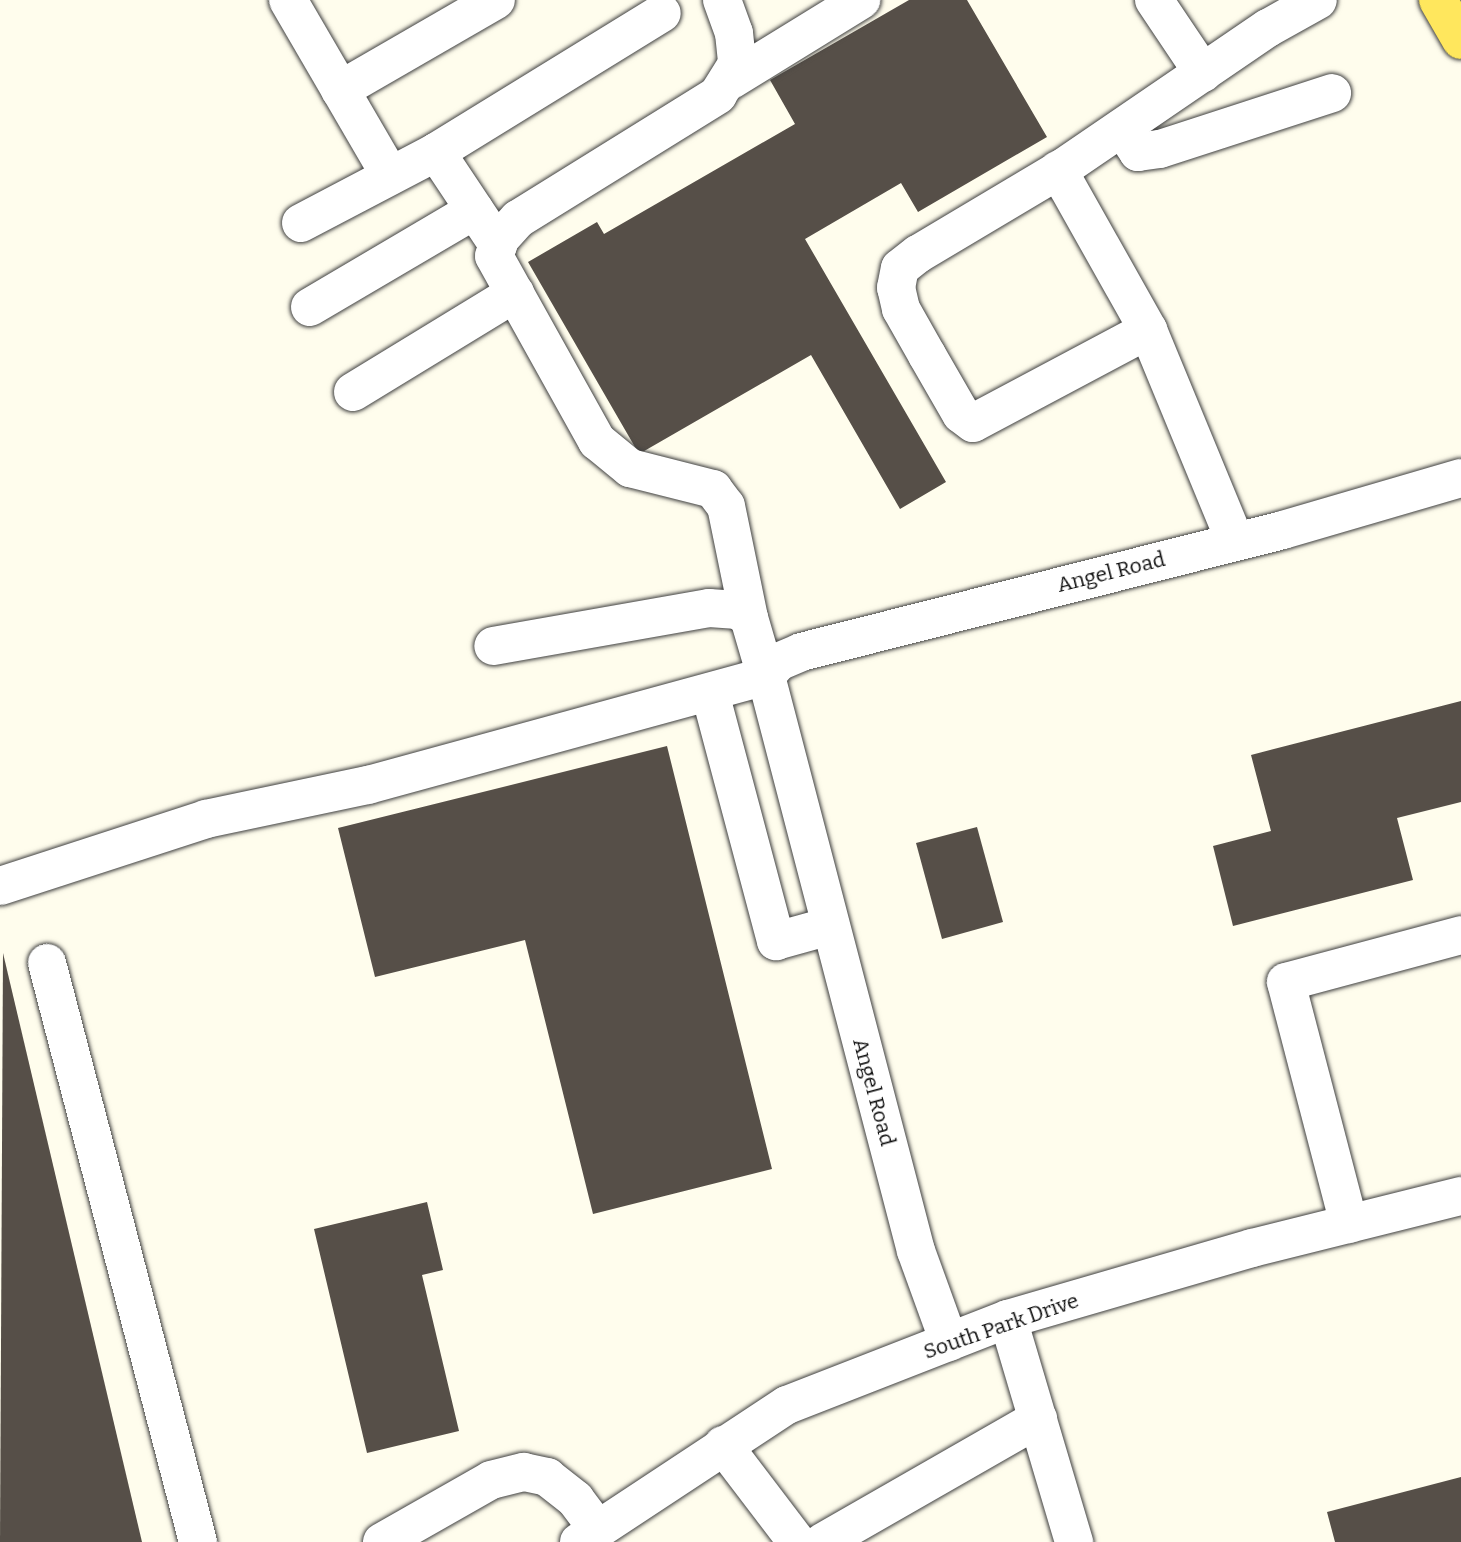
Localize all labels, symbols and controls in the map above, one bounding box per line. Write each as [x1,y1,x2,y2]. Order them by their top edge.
street label: Angel Road [1054,546,1168,598]
street label: Angel Road [848,1035,900,1149]
street label: South Park Drive [920,1288,1082,1364]

